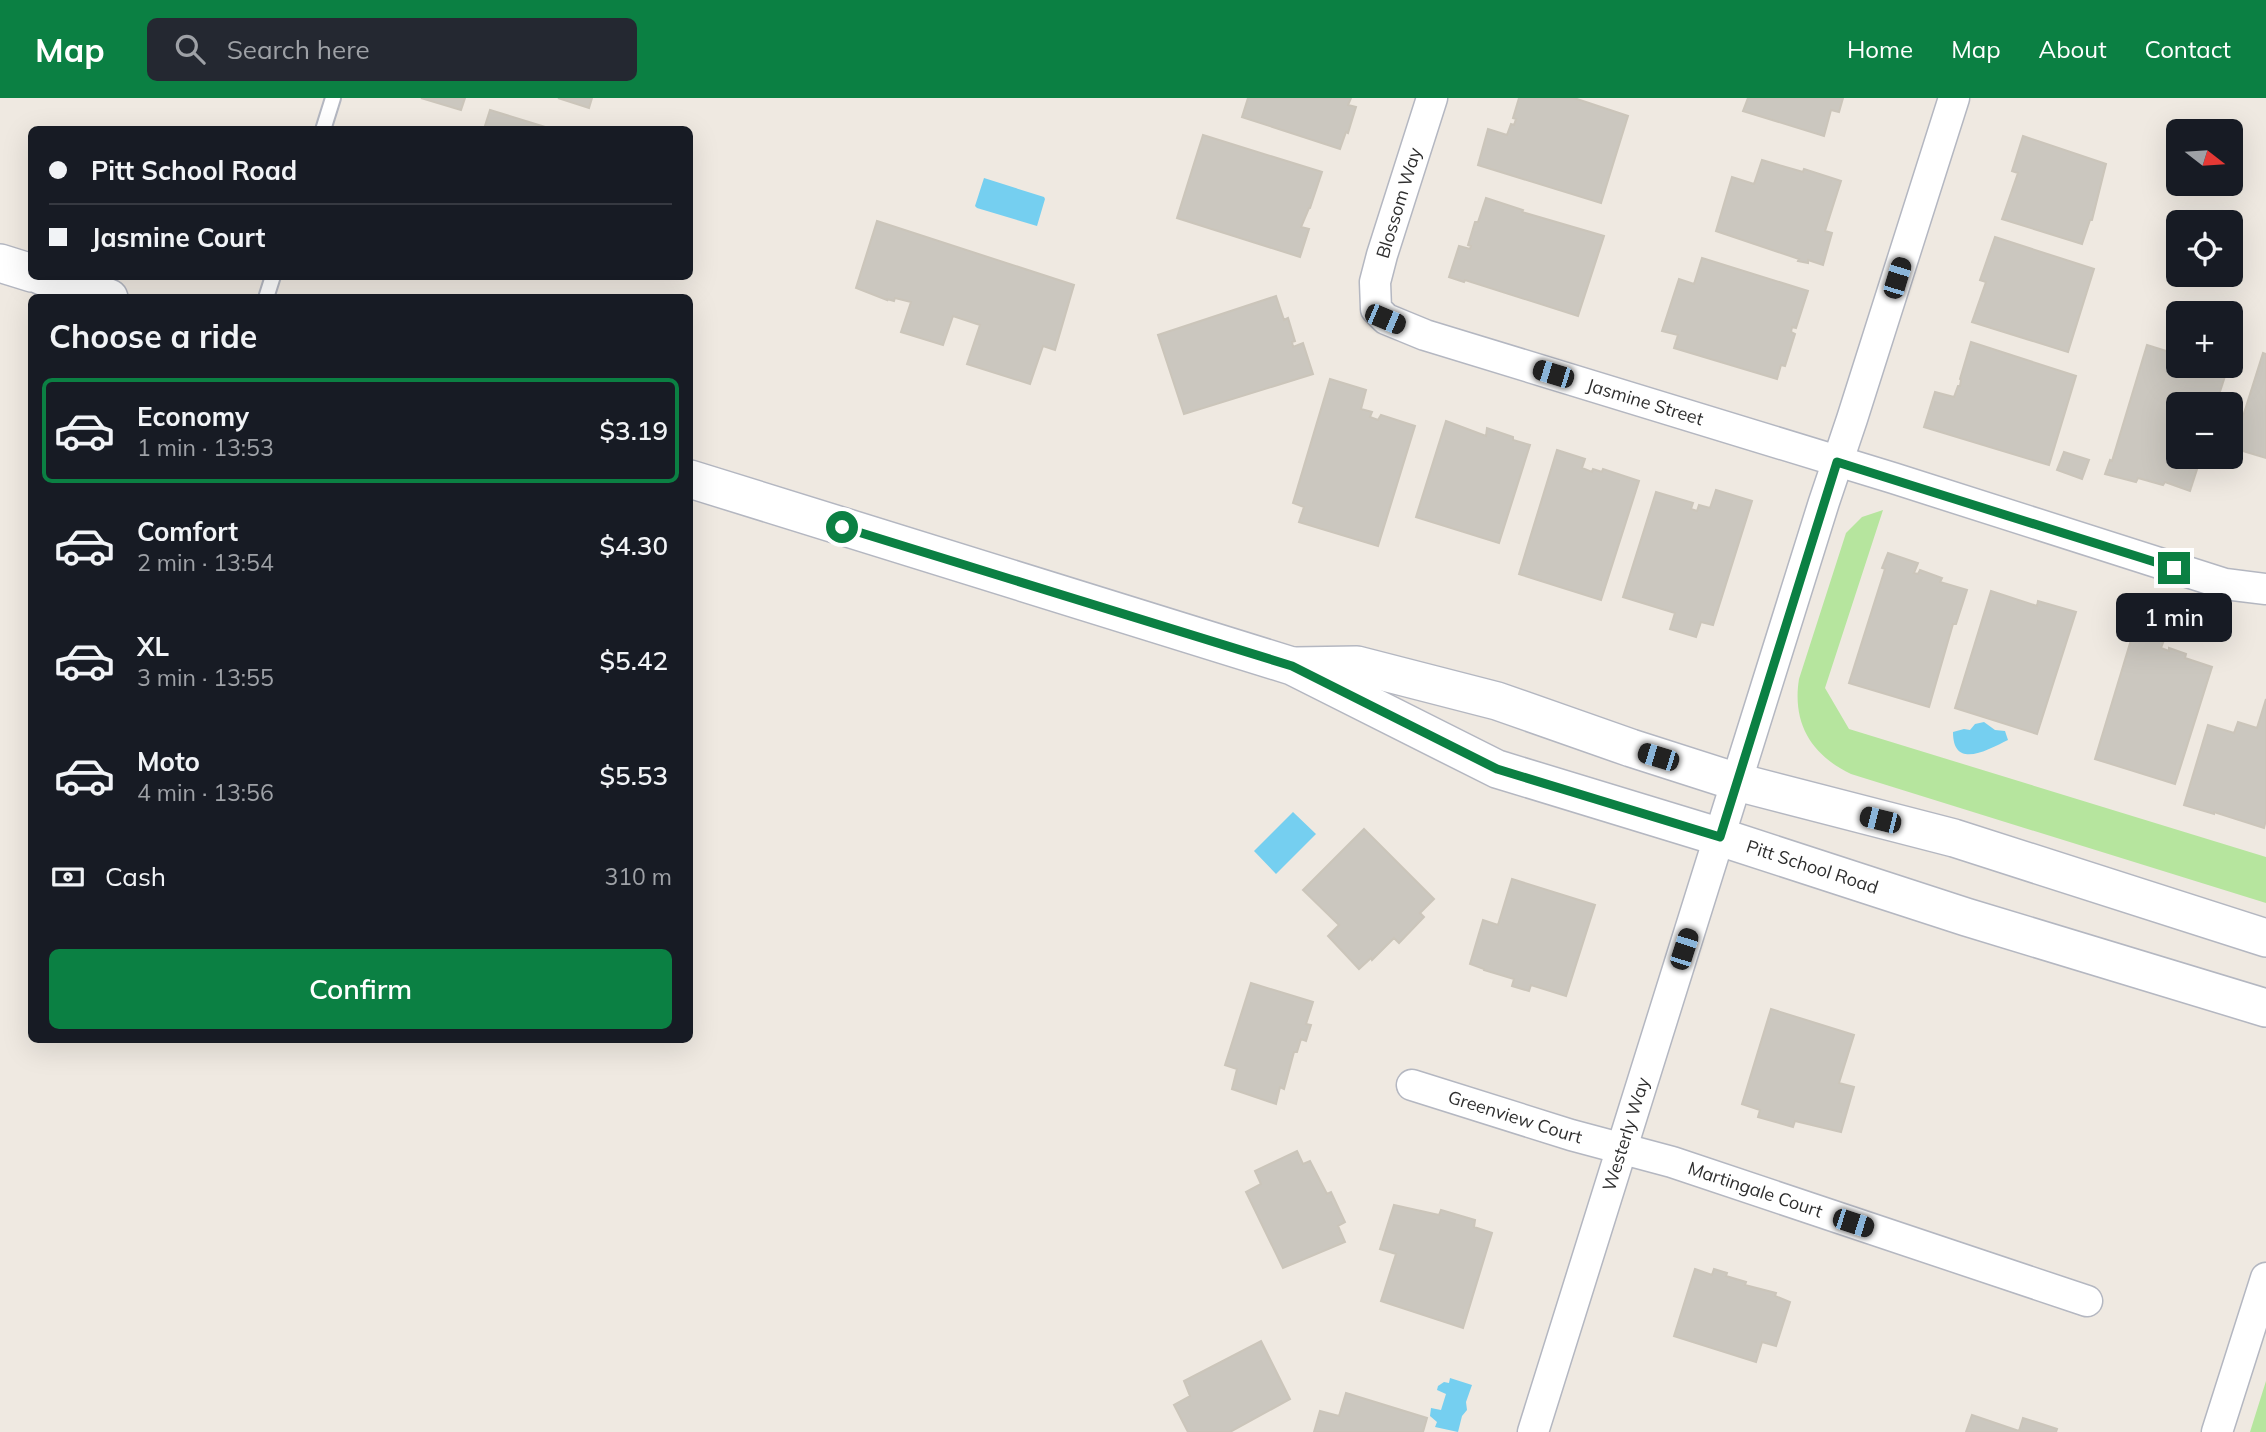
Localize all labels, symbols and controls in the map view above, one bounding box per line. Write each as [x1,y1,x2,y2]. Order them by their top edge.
search box [147,18,637,81]
text: Map [35,29,105,70]
icon: search [171,30,209,68]
text: Search here [227,33,370,66]
text: Home [1847,34,1913,64]
text: Map [1951,34,2001,64]
text: About [2039,34,2107,64]
text: Contact [2145,34,2231,64]
north arrow [2166,119,2244,196]
map controls [2166,119,2243,469]
street label: Blossom Way [1371,144,1426,261]
text: Pitt School Road [91,154,297,187]
button: locate [2166,210,2243,287]
text: Jasmine Court [91,221,265,254]
car [1881,255,1914,301]
car [1362,301,1409,337]
button: + [2166,301,2243,378]
text: Choose a ride [49,316,257,356]
car [1530,358,1577,390]
street label: Jasmine Street [1584,373,1706,430]
button: − [2166,392,2243,469]
icon: car [53,399,116,462]
text: Economy [137,400,249,433]
text: $3.19 [599,414,668,447]
text: 1 min · 13:53 [137,433,274,462]
route start [826,511,858,543]
icon: car [53,514,116,577]
text: Comfort [137,515,238,548]
text: $4.30 [599,529,668,562]
text: 2 min · 13:54 [137,548,274,577]
route end [2158,552,2190,584]
callout: 1 min [2116,592,2232,642]
text: 1 min [2144,603,2204,632]
icon: car [53,629,116,692]
text: XL [137,630,169,663]
text: $5.42 [599,644,668,677]
text: 3 min · 13:55 [137,663,274,692]
car [1635,741,1682,773]
icon: car [53,744,116,807]
text: Moto [137,745,200,778]
text: $5.53 [599,759,668,792]
text: 4 min · 13:56 [137,778,274,807]
car [1858,805,1903,835]
street label: Pitt School Road [1744,834,1881,899]
icon: cash [49,858,87,896]
text: Cash [105,860,166,893]
text: 310 m [604,862,672,891]
car [1668,926,1701,972]
button: Confirm [49,949,672,1029]
street label: Westerly Way [1597,1074,1654,1194]
street label: Greenview Court [1445,1085,1585,1148]
street label: Martingale Court [1685,1156,1826,1223]
car [1830,1207,1877,1239]

